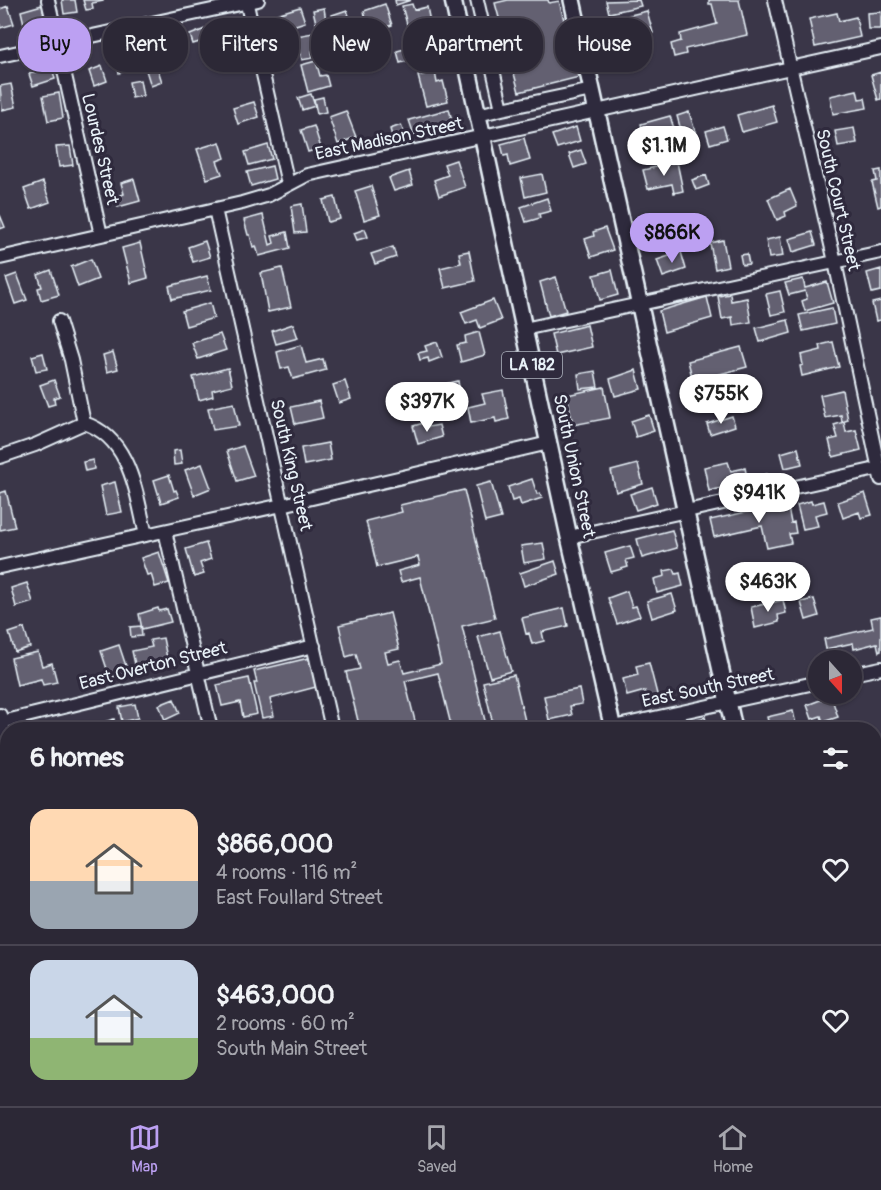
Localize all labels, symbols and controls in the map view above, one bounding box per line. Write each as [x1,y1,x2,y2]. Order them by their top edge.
chip: Buy [18,18,91,72]
chip: Rent [103,18,188,72]
chip: Filters [200,18,299,72]
chip: New [311,18,391,72]
chip: Apartment [403,18,543,72]
chip: House [555,18,652,72]
street label: Lourdes Street [76,91,124,208]
street label: East Madison Street [313,112,466,166]
pin: $1.1M [622,126,706,177]
street label: South Court Street [810,127,866,274]
text: $1.1M [641,133,687,158]
pin: $866K [630,213,714,264]
text: $866K [644,220,700,245]
road number: LA 182 [502,352,562,378]
pin: $755K [679,374,763,425]
text: $755K [693,381,749,406]
pin: $397K [385,382,469,433]
text: $397K [400,389,454,414]
street label: South Union Street [548,392,601,541]
street label: South King Street [265,397,318,534]
pin: $941K [717,473,801,524]
text: $941K [733,480,785,505]
pin: $463K [726,562,810,613]
text: $463K [739,569,797,594]
street label: East Overton Street [77,636,230,695]
north arrow [808,650,862,704]
map controls [808,650,862,704]
street label: East South Street [640,663,777,713]
text: 6 homes [30,742,124,774]
icon: filters [819,742,852,775]
text: $866,000 [216,828,333,860]
icon: home [78,833,150,905]
icon: heart [819,853,852,886]
text: 4 rooms · 116 m² [216,860,357,885]
text: East Foullard Street [216,885,383,910]
text: $463,000 [216,979,335,1011]
icon: home [78,984,150,1056]
icon: heart [819,1004,852,1037]
text: 2 rooms · 60 m² [216,1011,355,1036]
text: South Main Street [216,1036,367,1061]
tab: Map [128,1121,161,1177]
tab: Saved [417,1121,457,1177]
tab: Home [713,1121,753,1177]

